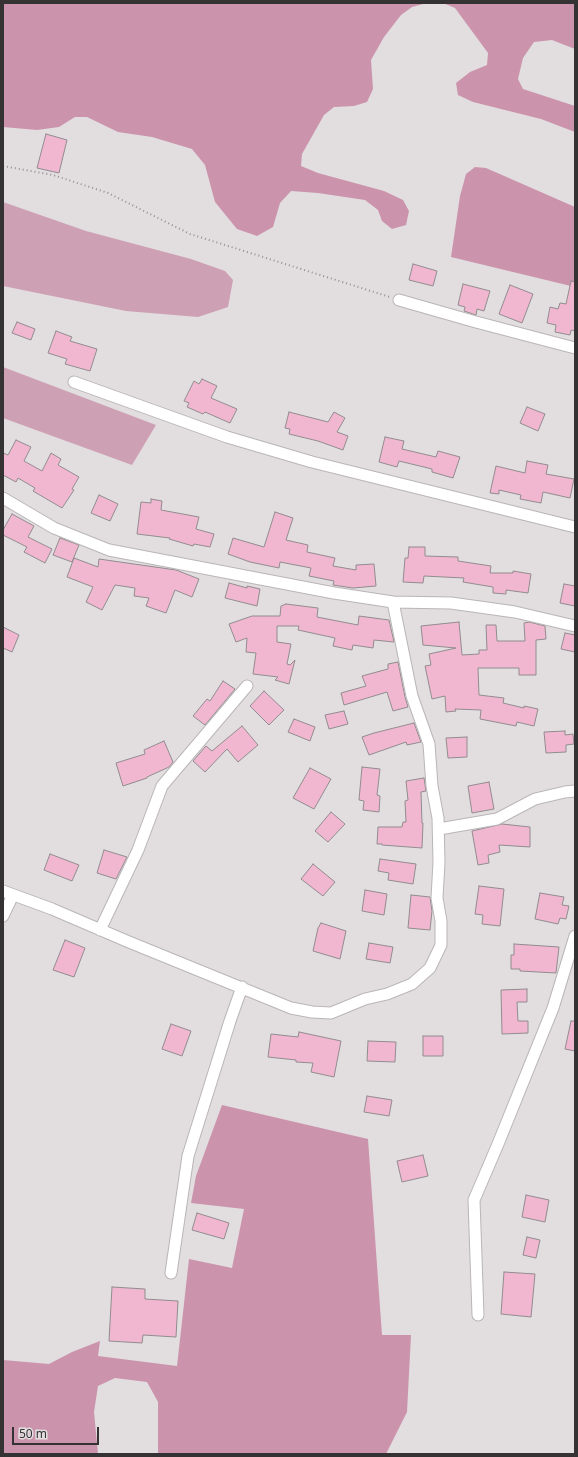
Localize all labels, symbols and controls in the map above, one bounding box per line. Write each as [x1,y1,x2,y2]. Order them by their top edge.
scale bar [14,1419,101,1445]
text: 50 m [19,1425,47,1442]

